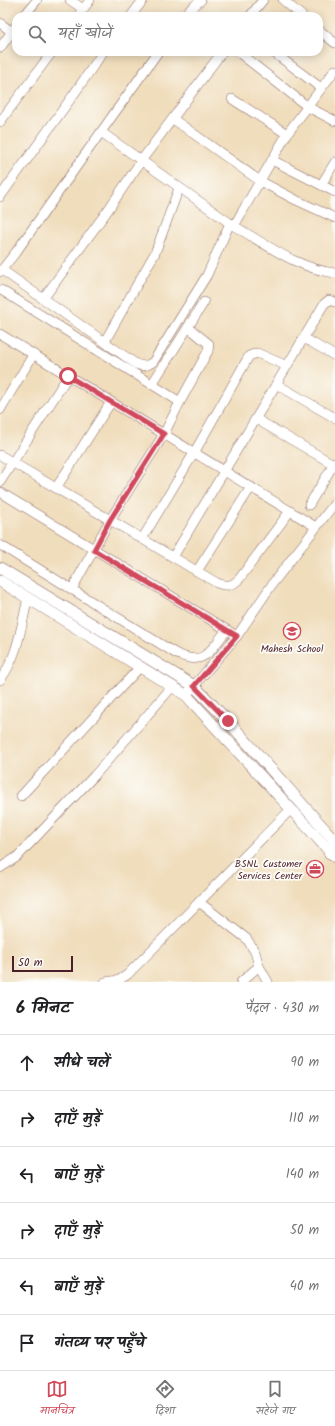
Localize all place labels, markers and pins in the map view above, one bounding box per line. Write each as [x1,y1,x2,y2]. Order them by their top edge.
school or university icon: Mahesh School [282,621,302,641]
place label: Mahesh School [261,641,324,657]
place label: BSNL Customer Services Center [235,856,303,884]
office icon: BSNL Customer Services Center [305,859,325,879]

